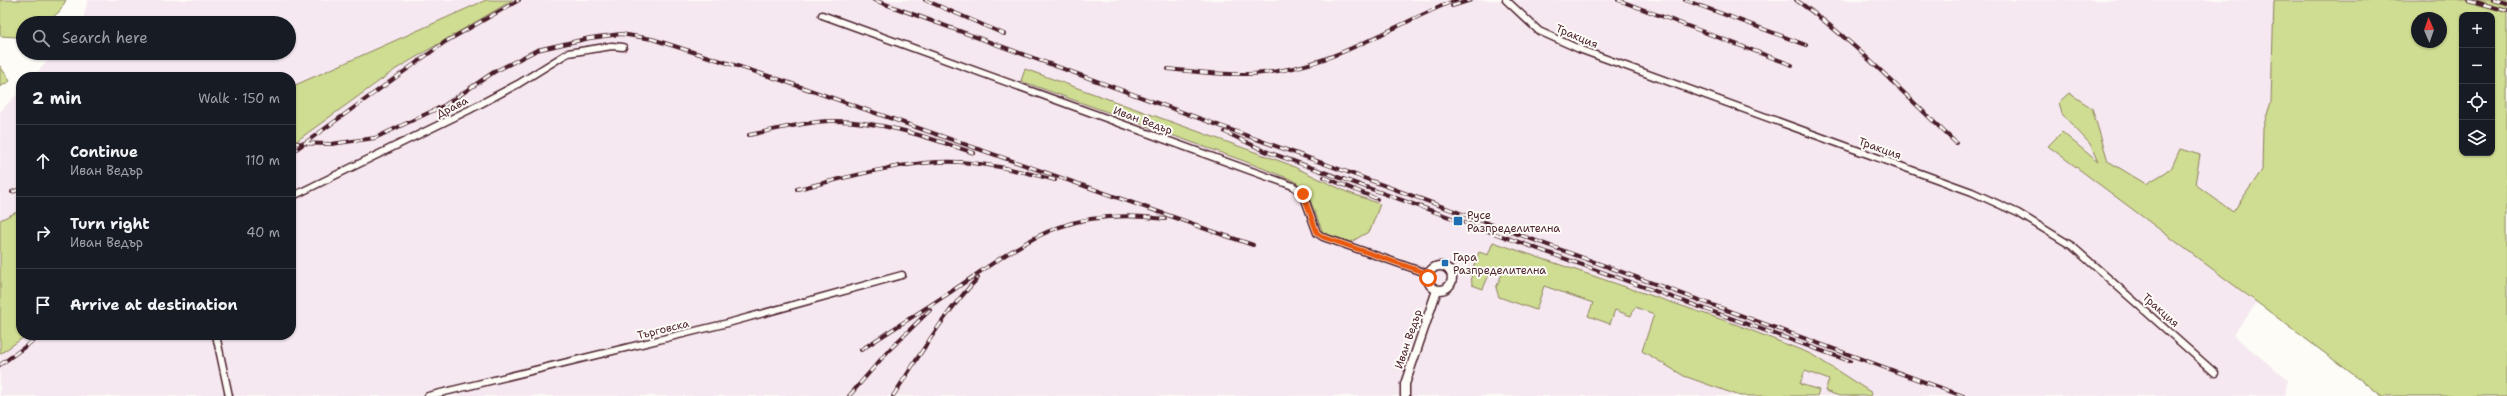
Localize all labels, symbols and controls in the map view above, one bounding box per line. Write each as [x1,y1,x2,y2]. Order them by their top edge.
north arrow [2411,12,2447,48]
map controls [2459,12,2495,156]
button: + [2459,12,2495,48]
search box [16,16,296,60]
street label: Тракция [1553,21,1600,52]
icon: search [30,27,52,49]
text: Search here [62,28,148,48]
button: − [2459,48,2495,84]
button: locate [2459,84,2495,120]
text: 2 min [32,87,82,109]
text: Walk · 150 m [198,90,280,107]
street label: Драва [434,93,471,122]
street label: Иван Ведър [1111,103,1174,138]
button: layers [2459,120,2495,156]
street label: Тракция [1856,134,1903,163]
text: Continue [70,142,138,162]
icon: ahead [32,150,54,172]
text: 110 m [245,152,280,169]
text: Иван Ведър [70,162,143,179]
route end [1294,185,1312,203]
place label: Русе Разпределителна [1467,208,1560,236]
text: Turn right [70,214,150,234]
marker: Русе Разпределителна [1452,215,1464,227]
icon: right [32,222,54,244]
text: 40 m [246,224,280,241]
text: Иван Ведър [70,234,143,251]
place label: Гара Разпределителна [1453,250,1546,278]
marker: Гара Разпределителна [1440,258,1450,268]
route start [1419,269,1437,287]
street label: Тракция [2139,290,2182,331]
icon: arrive [32,294,54,316]
text: Arrive at destination [70,295,238,315]
street label: Иван Ведър [1391,307,1426,371]
street label: Търговска [636,316,691,343]

